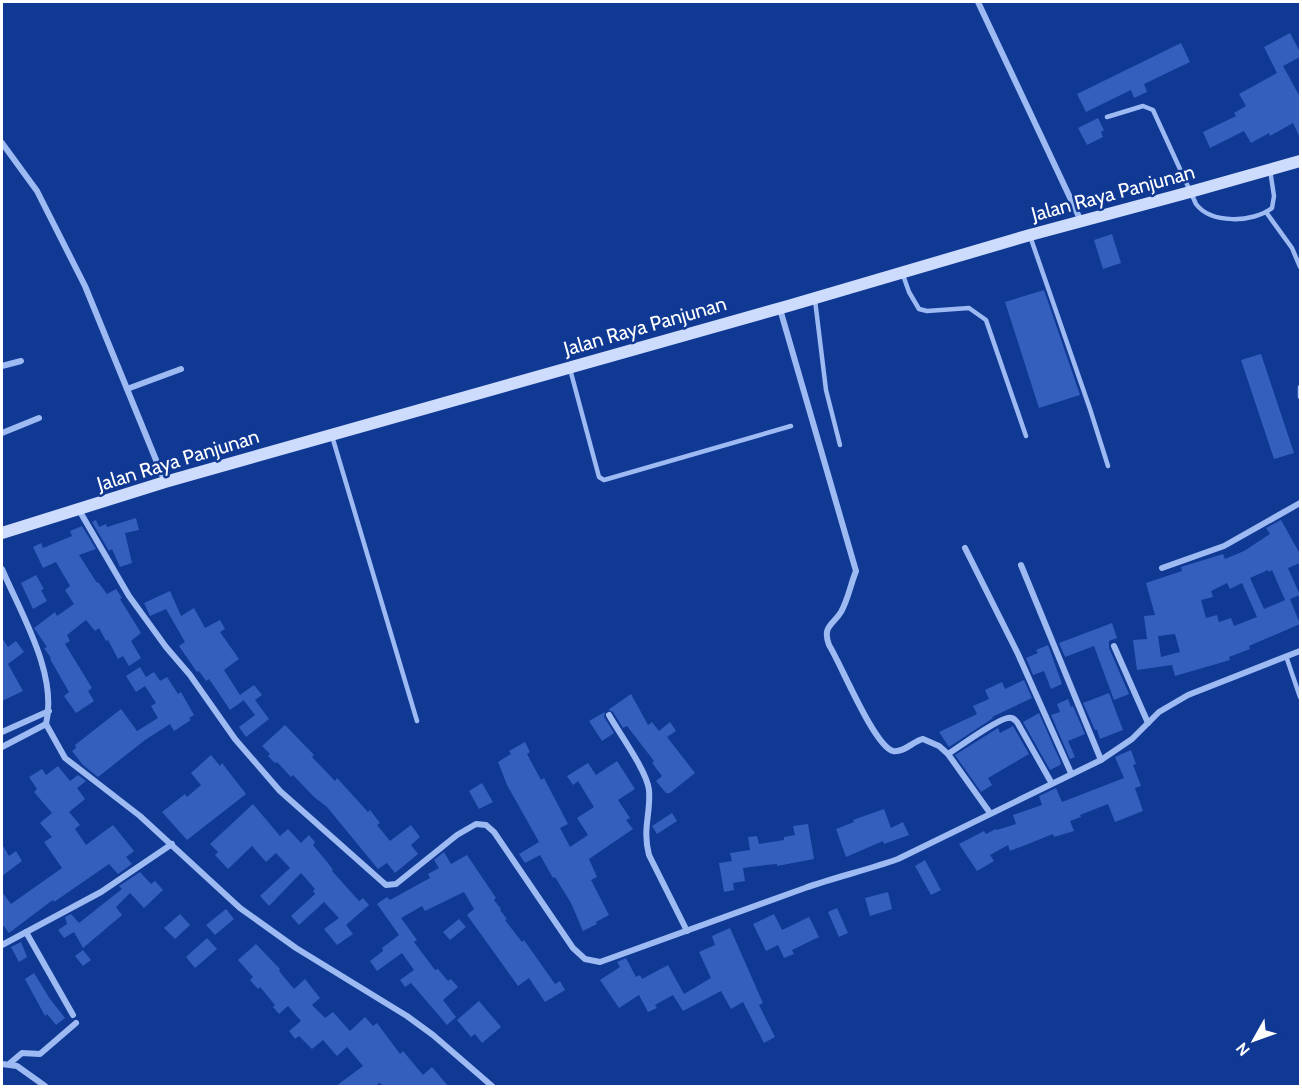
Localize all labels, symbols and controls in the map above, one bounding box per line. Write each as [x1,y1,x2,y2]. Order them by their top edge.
street label: Jalan Raya Panjunan [1028,160,1197,227]
street label: Jalan Raya Panjunan [560,291,729,361]
street label: Jalan Raya Panjunan [93,424,262,496]
north arrow [1224,1010,1284,1070]
text: N [1232,1039,1254,1060]

